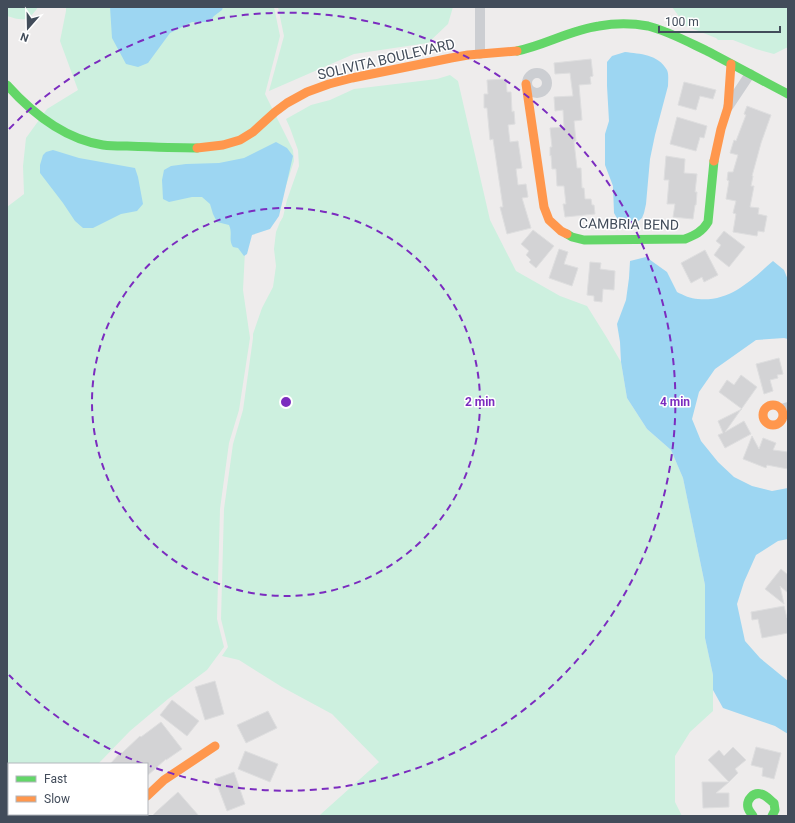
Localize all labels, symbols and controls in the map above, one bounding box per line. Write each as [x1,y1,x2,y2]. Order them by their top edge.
north arrow [8,8,48,48]
scale bar [659,8,780,34]
text: 100 m [665,15,699,29]
text: N [19,29,31,44]
street label: SOLIVITA BOULEVARD [316,35,456,83]
street label: CAMBRIA BEND [579,215,679,233]
centre of rings [279,395,293,409]
text: 2 min [465,395,495,409]
text: 4 min [660,395,690,409]
legend [8,763,148,815]
text: Fast [44,772,67,786]
text: Slow [44,792,70,806]

